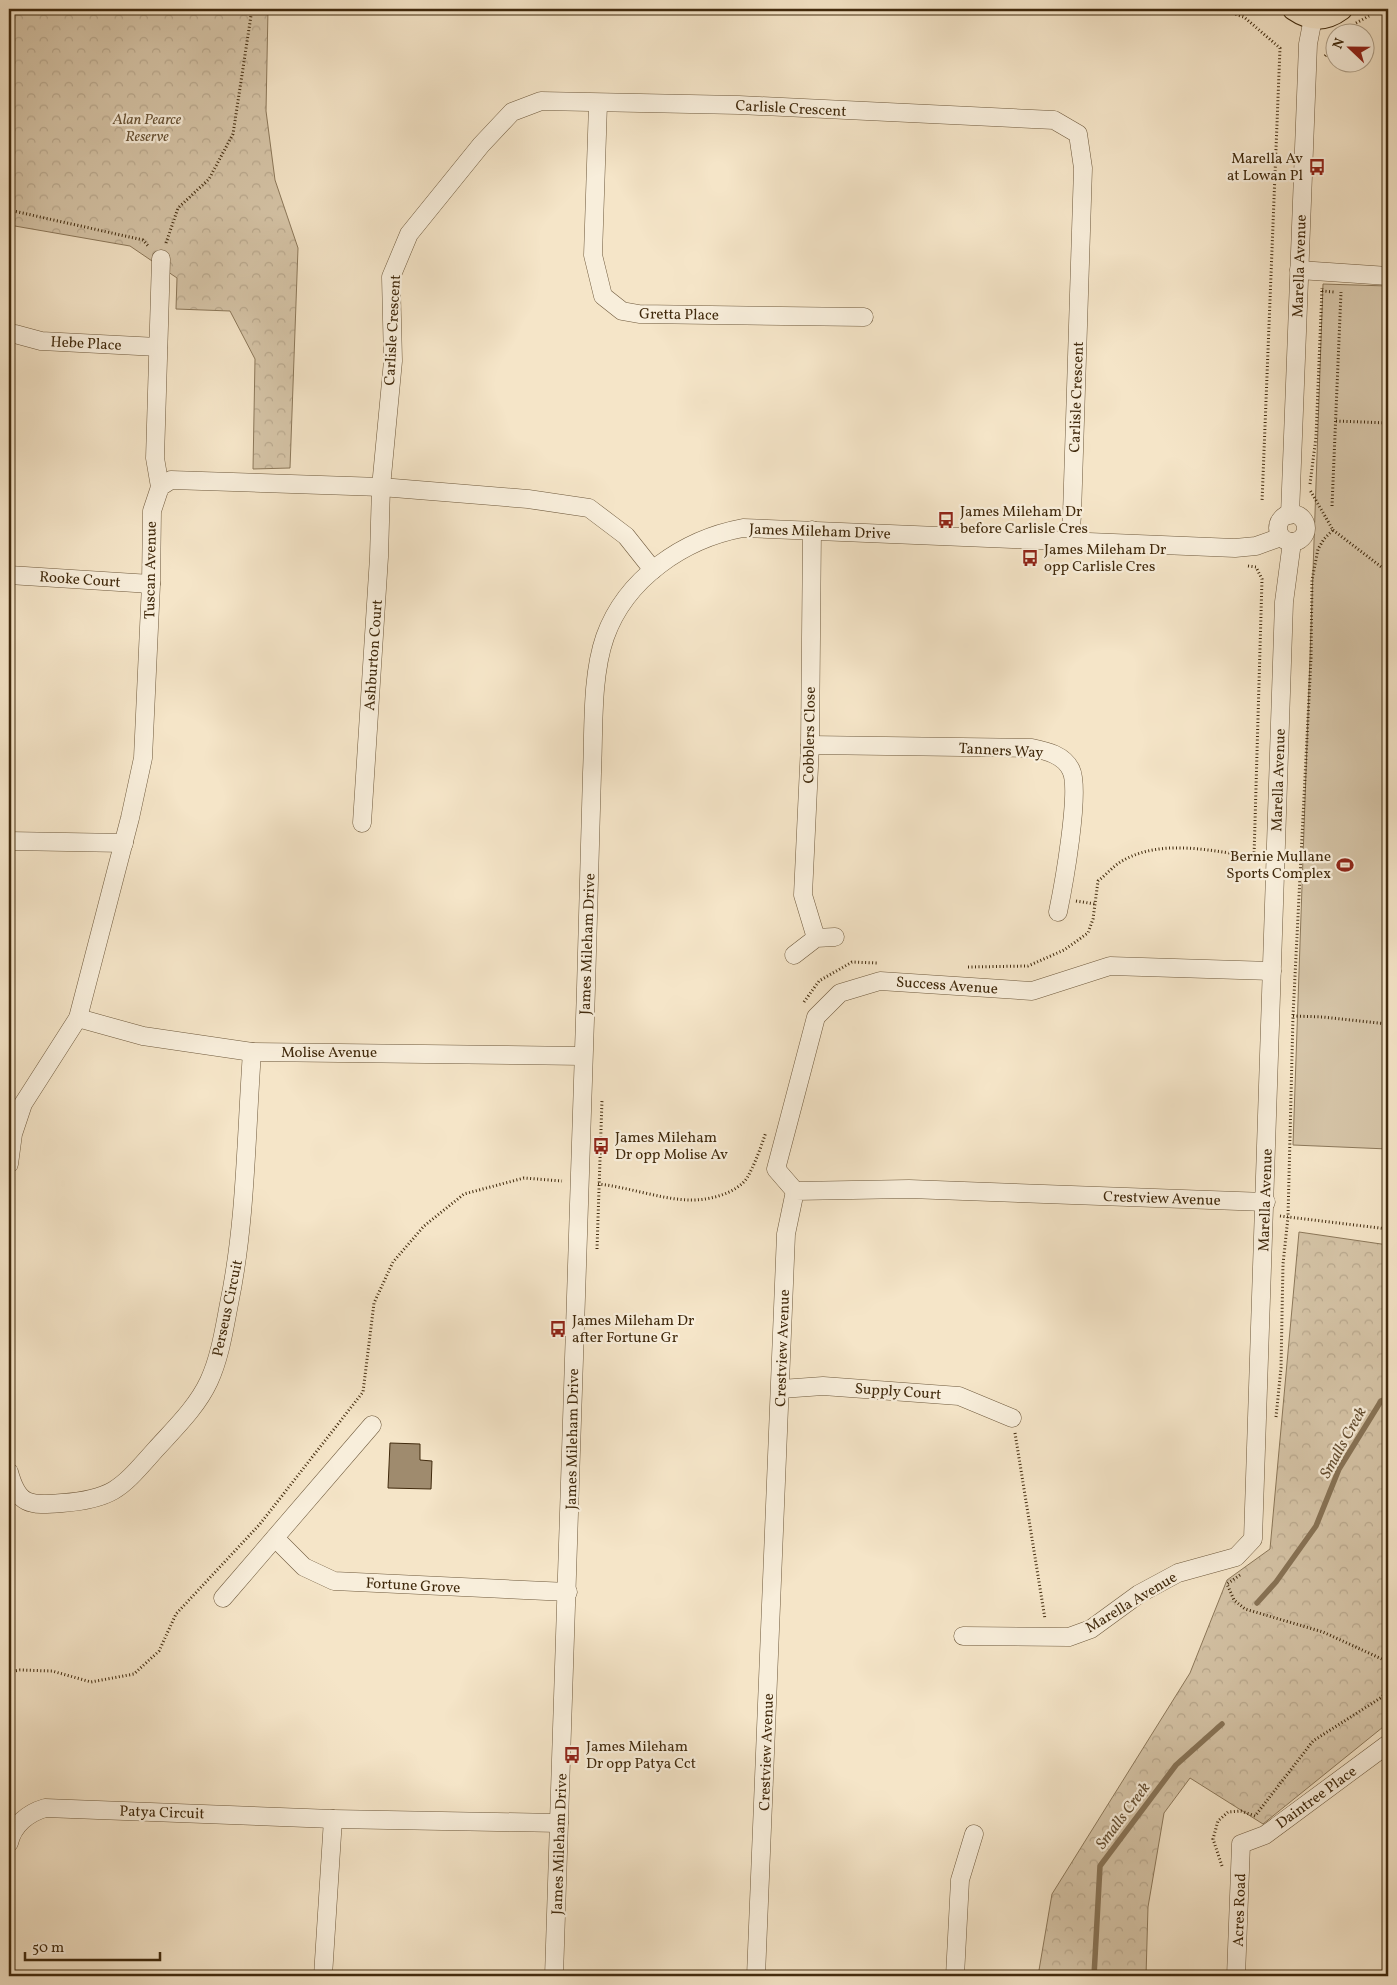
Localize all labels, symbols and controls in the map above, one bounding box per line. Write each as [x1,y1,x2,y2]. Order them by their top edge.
north arrow [1324,22,1374,72]
text: N [1329,35,1350,52]
street label: Carlisle Crescent [735,96,847,123]
park label: Alan Pearce Reserve [112,110,182,148]
place label: Marella Av at Lowan Pl [1227,149,1303,187]
bus stop icon: Marella Av at Lowan Pl [1307,157,1327,177]
street label: Marella Avenue [1288,214,1313,318]
street label: Carlisle Crescent [380,274,407,386]
street label: Gretta Place [639,304,719,327]
street label: Hebe Place [50,332,122,357]
street label: Carlisle Crescent [1065,341,1090,453]
place label: James Mileham Dr before Carlisle Cres [960,502,1088,540]
bus stop icon: James Mileham Dr before Carlisle Cres [936,510,956,530]
street label: James Mileham Drive [749,520,891,545]
street label: Tuscan Avenue [140,521,163,619]
place label: James Mileham Dr opp Carlisle Cres [1044,540,1166,578]
bus stop icon: James Mileham Dr opp Carlisle Cres [1020,548,1040,568]
street label: Rooke Court [38,567,121,594]
street label: Ashburton Court [360,599,389,712]
street label: Cobblers Close [799,686,822,784]
street label: Marella Avenue [1267,728,1292,832]
street label: Tanners Way [958,739,1044,764]
place label: Bernie Mullane Sports Complex [1226,847,1331,885]
sports icon: Bernie Mullane Sports Complex [1335,855,1355,875]
street label: James Mileham Drive [576,873,601,1015]
street label: Success Avenue [895,972,999,1001]
street label: Molise Avenue [281,1043,377,1064]
place label: James Mileham Dr opp Molise Av [615,1128,728,1166]
bus stop icon: James Mileham Dr opp Molise Av [591,1136,611,1156]
street label: Marella Avenue [1254,1148,1279,1252]
street label: Crestview Avenue [1103,1187,1221,1212]
street label: Perseus Circuit [208,1258,249,1359]
street label: Crestview Avenue [771,1289,796,1407]
place label: James Mileham Dr after Fortune Gr [572,1311,694,1349]
bus stop icon: James Mileham Dr after Fortune Gr [548,1319,568,1339]
street label: James Mileham Drive [562,1368,585,1510]
street label: Supply Court [854,1379,942,1406]
water label: Smalls Creek [1315,1403,1373,1483]
street label: Marella Avenue [1082,1568,1181,1639]
street label: Fortune Grove [365,1574,461,1599]
street label: Crestview Avenue [755,1693,780,1811]
place label: James Mileham Dr opp Patya Cct [586,1737,696,1775]
bus stop icon: James Mileham Dr opp Patya Cct [562,1745,582,1765]
street label: Daintree Place [1272,1762,1362,1835]
street label: James Mileham Drive [548,1773,573,1915]
water label: Smalls Creek [1091,1778,1156,1854]
street label: Patya Circuit [119,1802,205,1825]
street label: Acres Road [1229,1873,1252,1947]
scale bar [25,1930,160,1962]
text: 50 m [32,1938,64,1959]

